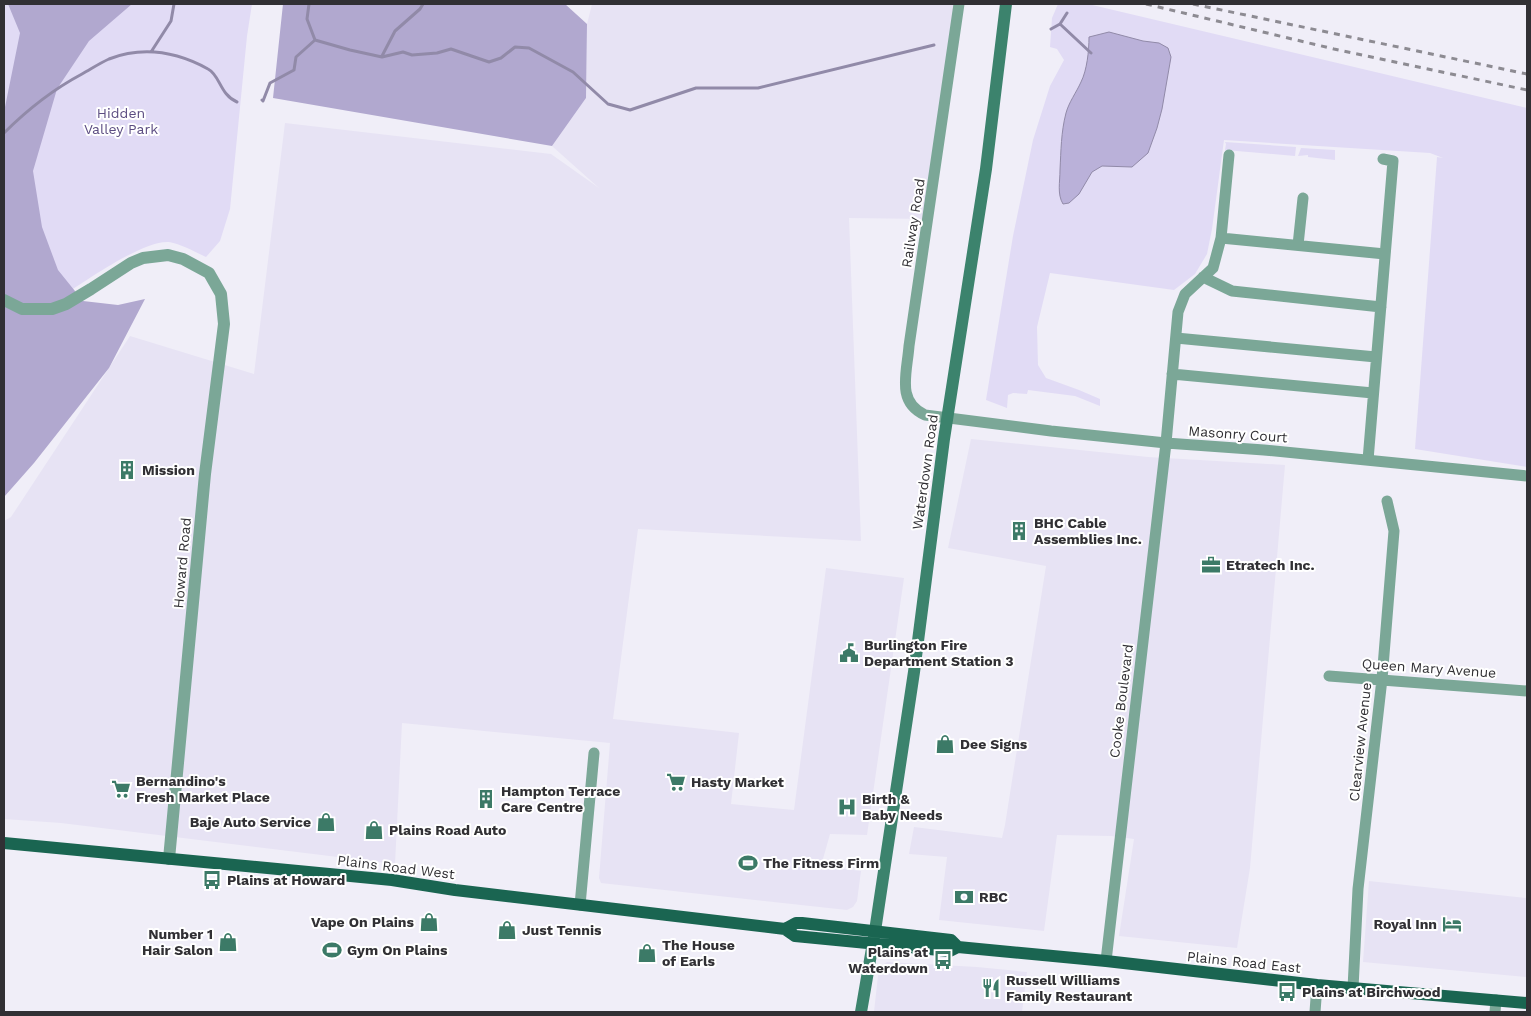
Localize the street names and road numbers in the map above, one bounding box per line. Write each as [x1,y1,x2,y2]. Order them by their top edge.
street label: Railway Road [898,177,928,269]
street label: Waterdown Road [909,413,941,531]
street label: Masonry Court [1188,423,1288,445]
street label: Howard Road [170,517,194,609]
street label: Cooke Boulevard [1106,643,1136,759]
street label: Queen Mary Avenue [1361,655,1497,681]
street label: Clearview Avenue [1346,682,1374,802]
street label: Plains Road West [336,852,456,882]
street label: Plains Road East [1186,948,1302,976]

